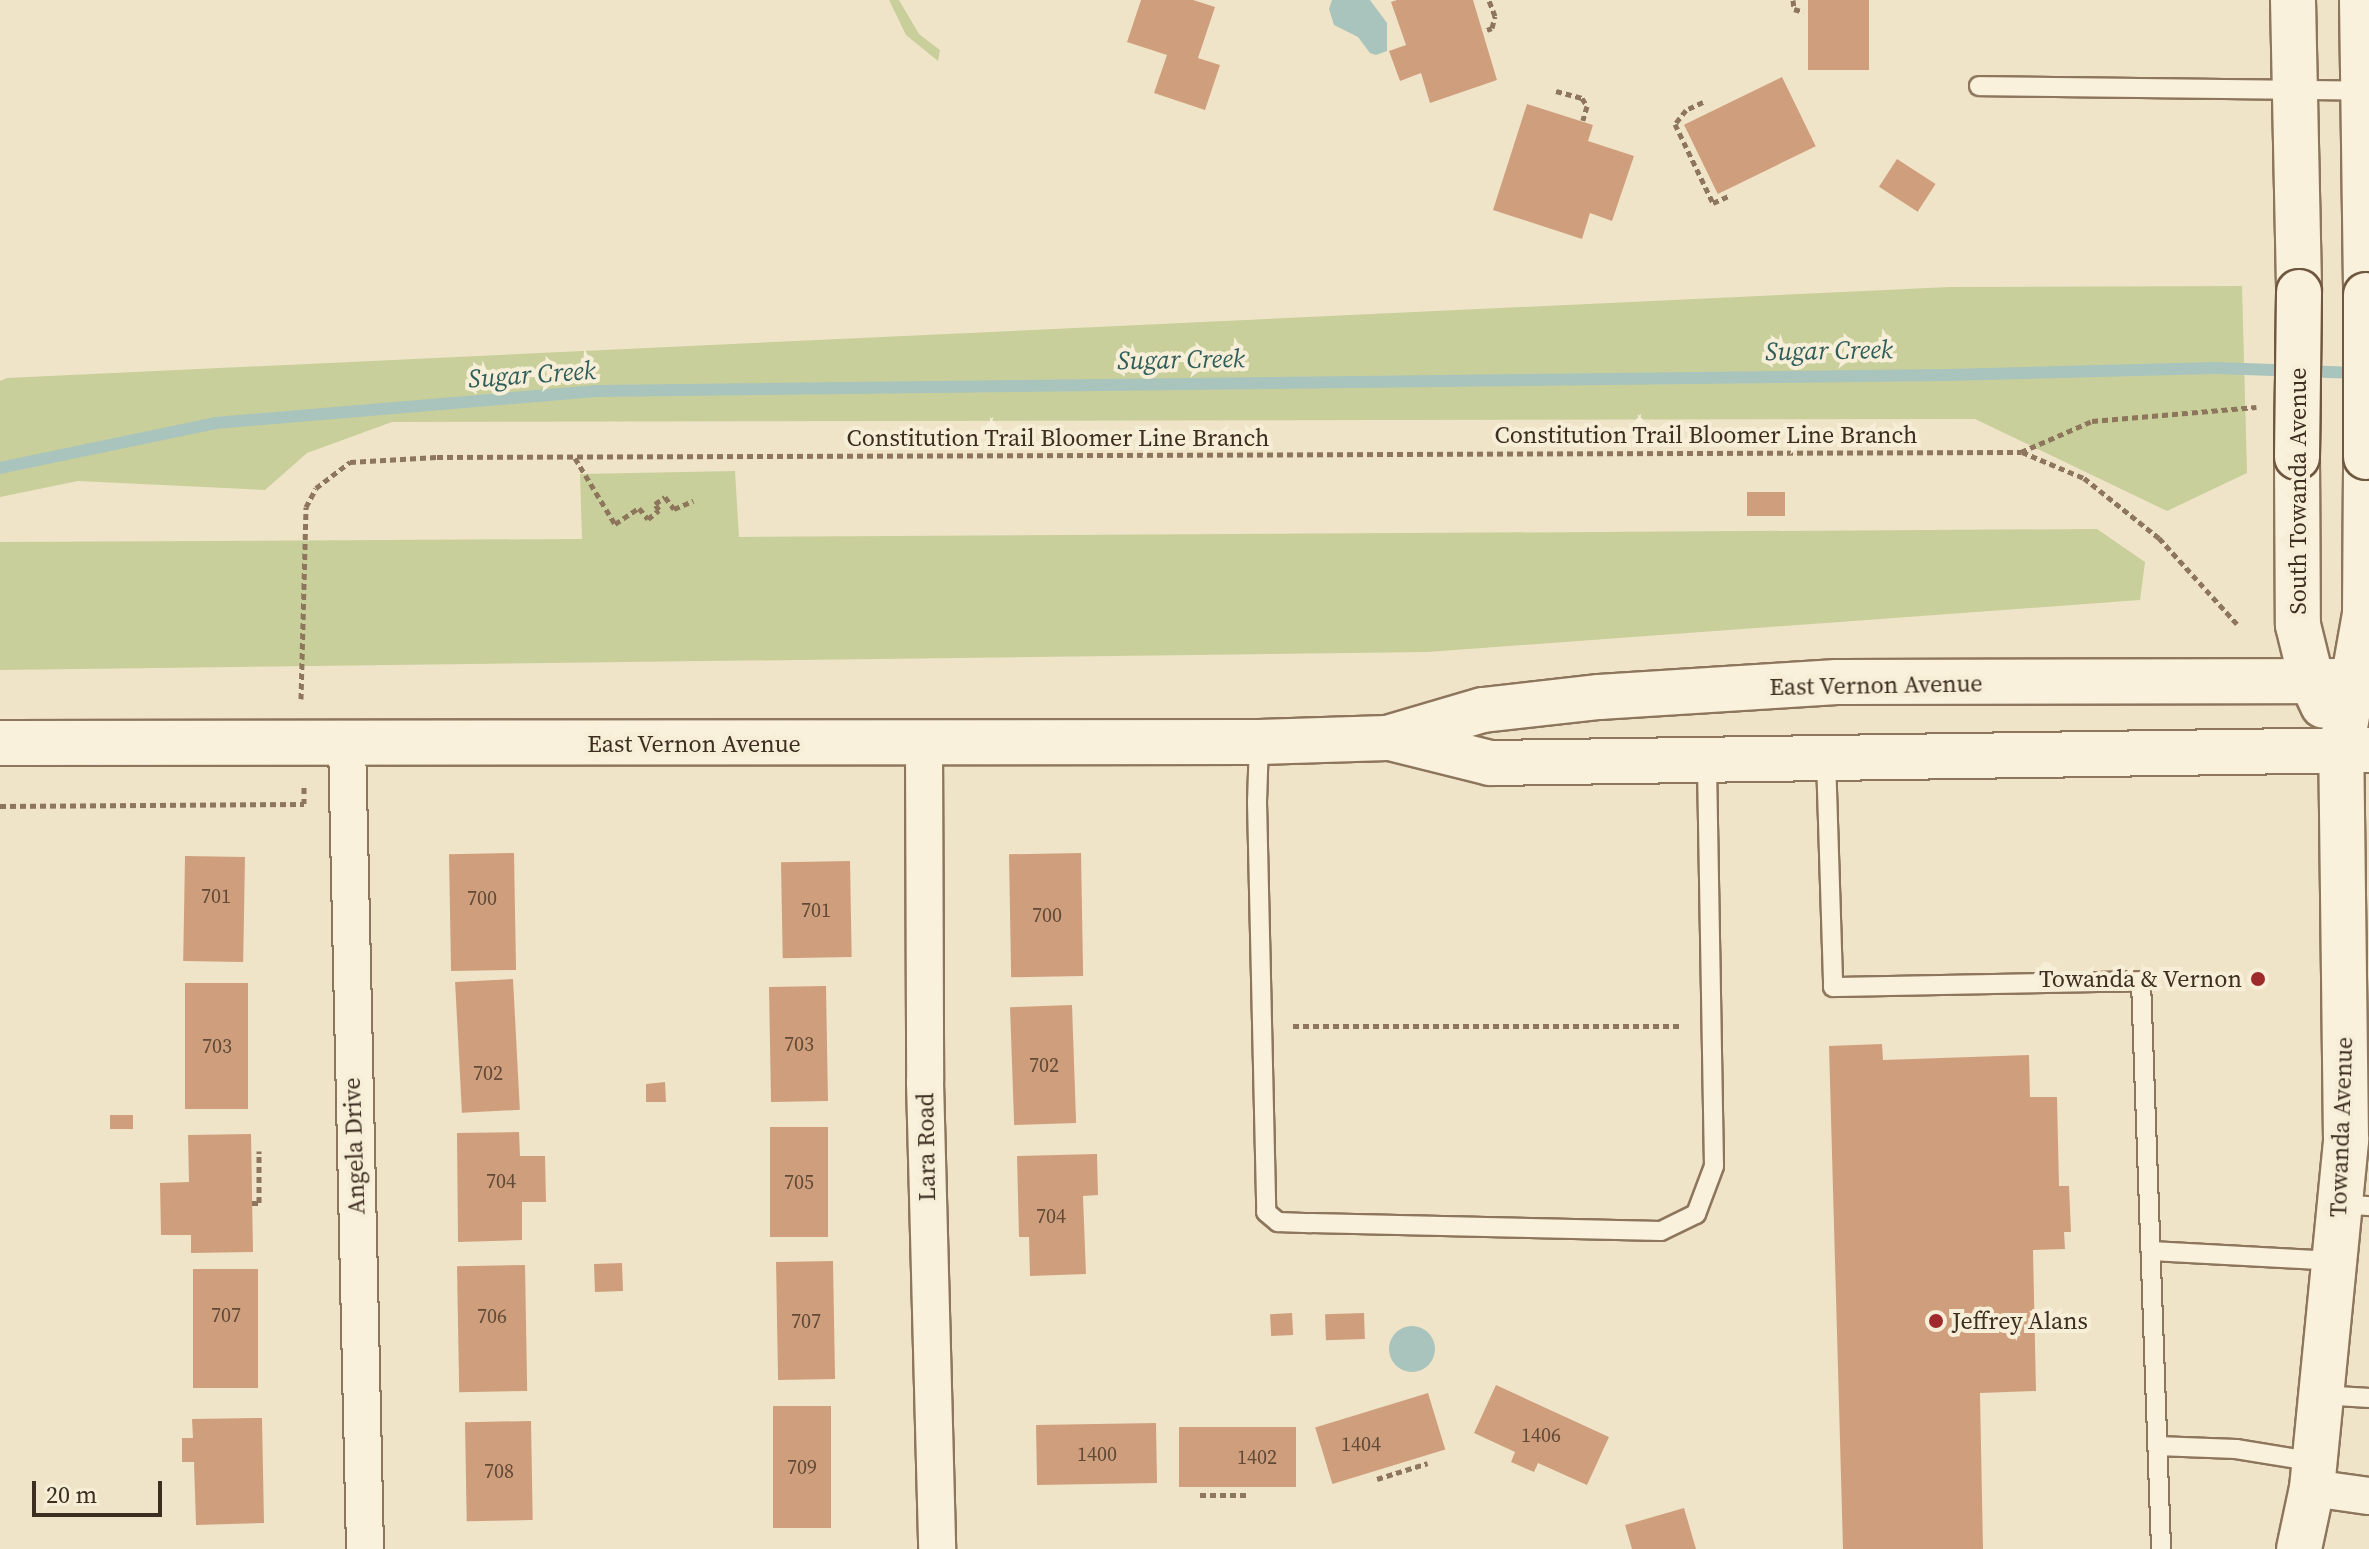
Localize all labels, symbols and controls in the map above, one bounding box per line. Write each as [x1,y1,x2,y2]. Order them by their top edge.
water label: Sugar Creek [1765,334,1893,368]
water label: Sugar Creek [1117,343,1245,377]
water label: Sugar Creek [467,355,597,395]
street label: South Towanda Avenue [2284,367,2312,615]
street label: Constitution Trail Bloomer Line Branch [1494,421,1918,449]
street label: Constitution Trail Bloomer Line Branch [846,424,1270,452]
street label: East Vernon Avenue [1769,669,1983,701]
street label: East Vernon Avenue [587,730,801,758]
house number: 701 [201,884,231,908]
house number: 700 [467,886,497,910]
house number: 701 [801,898,831,922]
house number: 700 [1032,903,1062,927]
place label: Towanda & Vernon [2038,965,2242,993]
marker: Towanda & Vernon [2249,970,2267,988]
house number: 703 [784,1032,814,1056]
house number: 703 [202,1034,232,1058]
street label: Towanda Avenue [2323,1036,2359,1218]
house number: 702 [1029,1053,1059,1077]
house number: 702 [473,1061,503,1085]
street label: Angela Drive [337,1077,371,1215]
street label: Lara Road [911,1093,941,1201]
house number: 704 [486,1169,516,1193]
house number: 705 [784,1170,814,1194]
house number: 704 [1036,1204,1066,1228]
house number: 707 [211,1303,241,1327]
house number: 706 [477,1304,507,1328]
place label: Jeffrey Alans [1952,1307,2088,1335]
house number: 707 [791,1309,821,1333]
marker: Jeffrey Alans [1927,1312,1945,1330]
house number: 1406 [1521,1423,1561,1447]
house number: 1404 [1341,1432,1381,1456]
house number: 1400 [1077,1442,1117,1466]
house number: 1402 [1237,1445,1277,1469]
house number: 709 [787,1455,817,1479]
house number: 708 [484,1459,514,1483]
scale bar [36,1465,166,1515]
text: 20 m [46,1478,97,1511]

